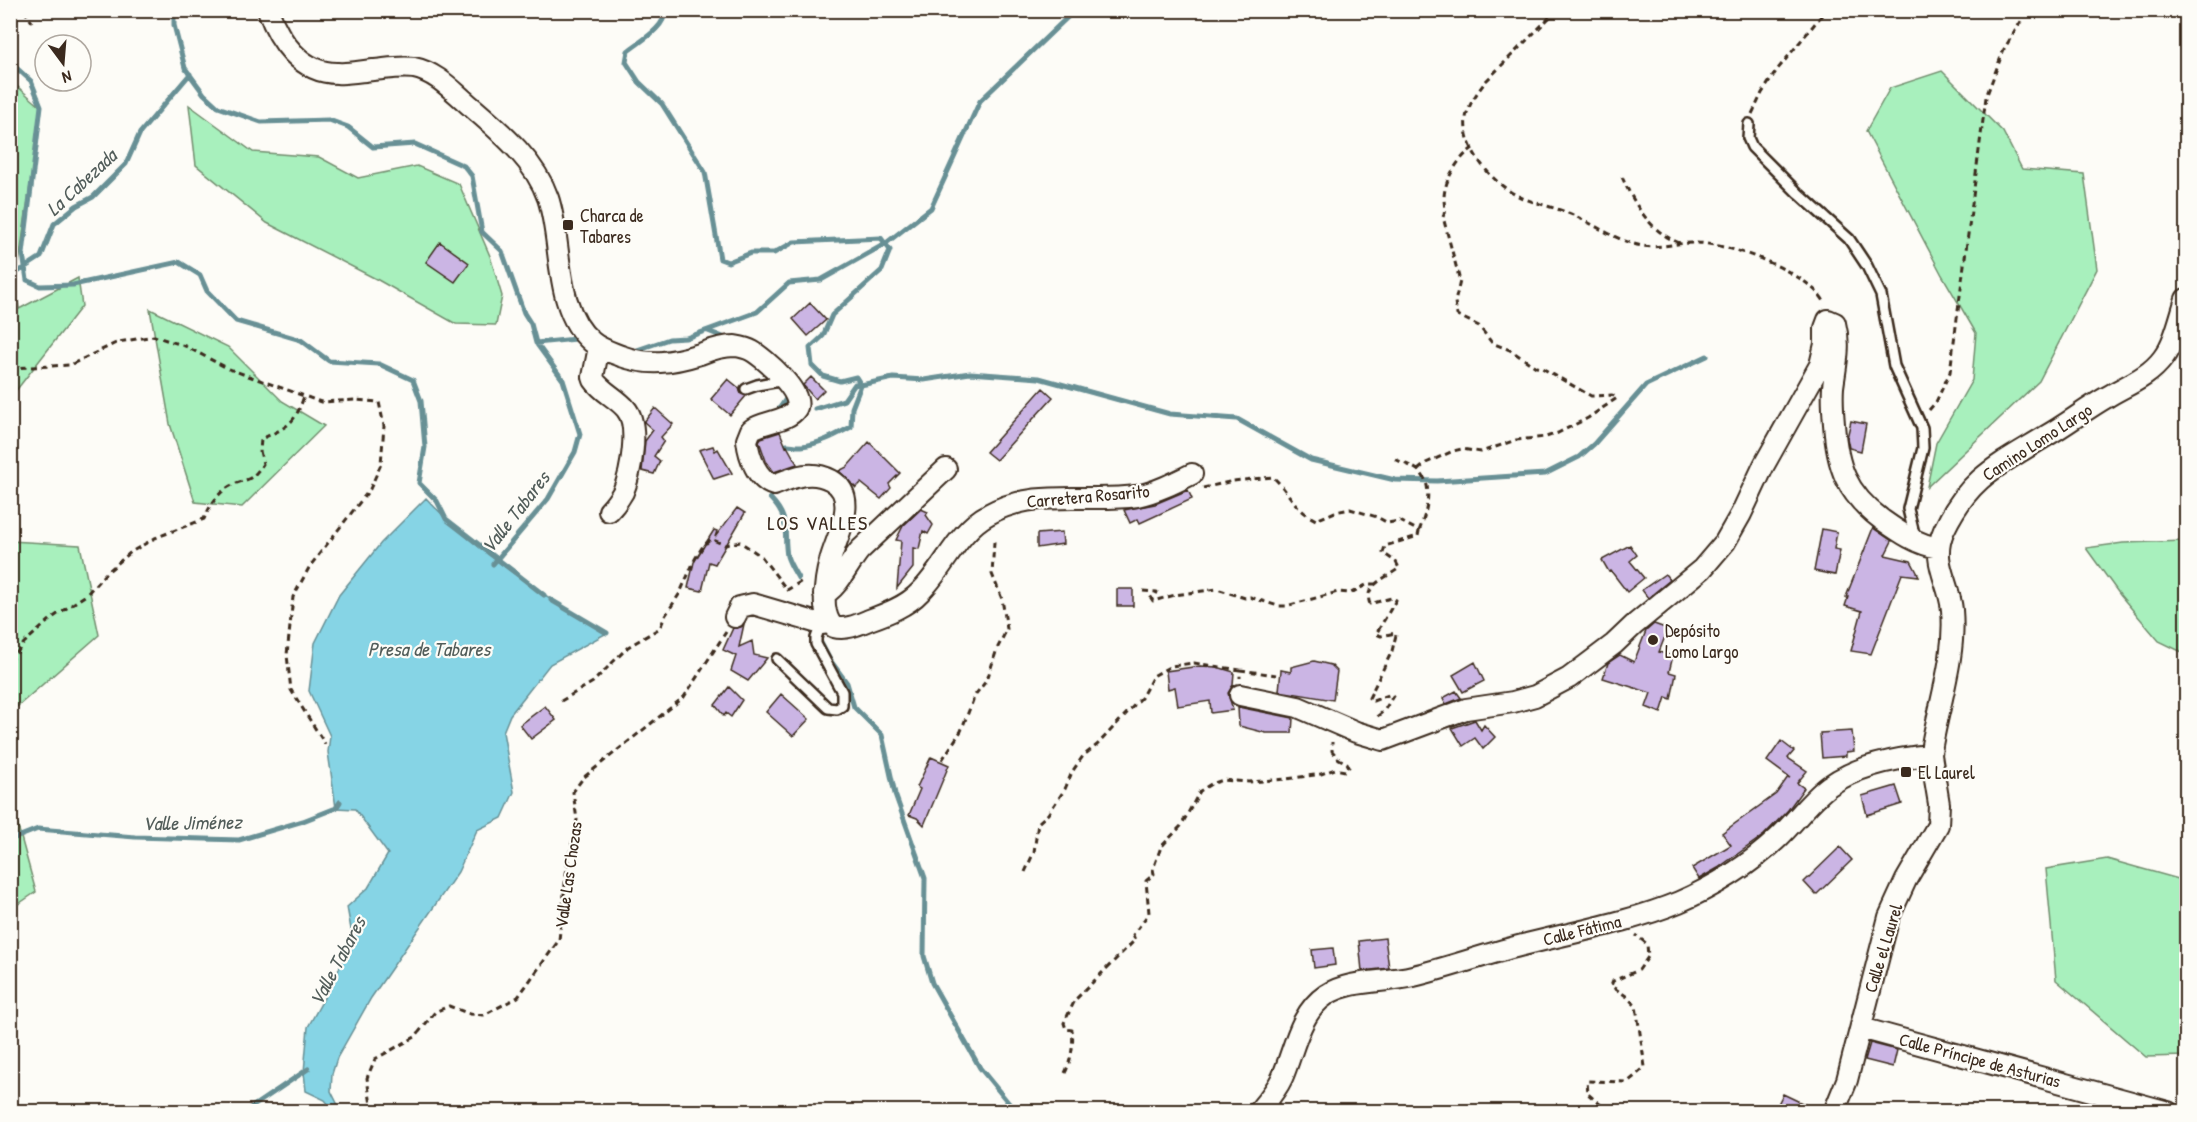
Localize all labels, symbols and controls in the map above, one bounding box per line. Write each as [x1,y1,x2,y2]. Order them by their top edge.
north arrow [33,33,93,93]
text: N [60,66,74,89]
water label: La Cabezada [40,141,124,222]
place label: Charca de Tabares [580,203,644,249]
marker: Charca de Tabares [561,218,575,232]
street label: Camino Lomo Largo [1977,397,2097,487]
water label: Valle Tabares [475,464,557,558]
street label: Carretera Rosarito [1026,478,1150,514]
district label: LOS VALLES [767,509,869,536]
place label: Depósito Lomo Largo [1665,618,1739,664]
marker: Depósito Lomo Largo [1646,633,1660,647]
water label: Presa de Tabares [368,635,493,662]
place label: El Laurel [1918,760,1975,785]
marker: El Laurel [1899,765,1913,779]
water label: Valle Jiménez [142,808,243,836]
street label: Valle Las Chozas [548,820,588,930]
street label: Calle el Laurel [1858,900,1908,996]
street label: Calle Fátima [1540,908,1624,952]
water label: Valle Tabares [302,910,373,1010]
street label: Calle Príncipe de Asturias [1897,1026,2064,1094]

